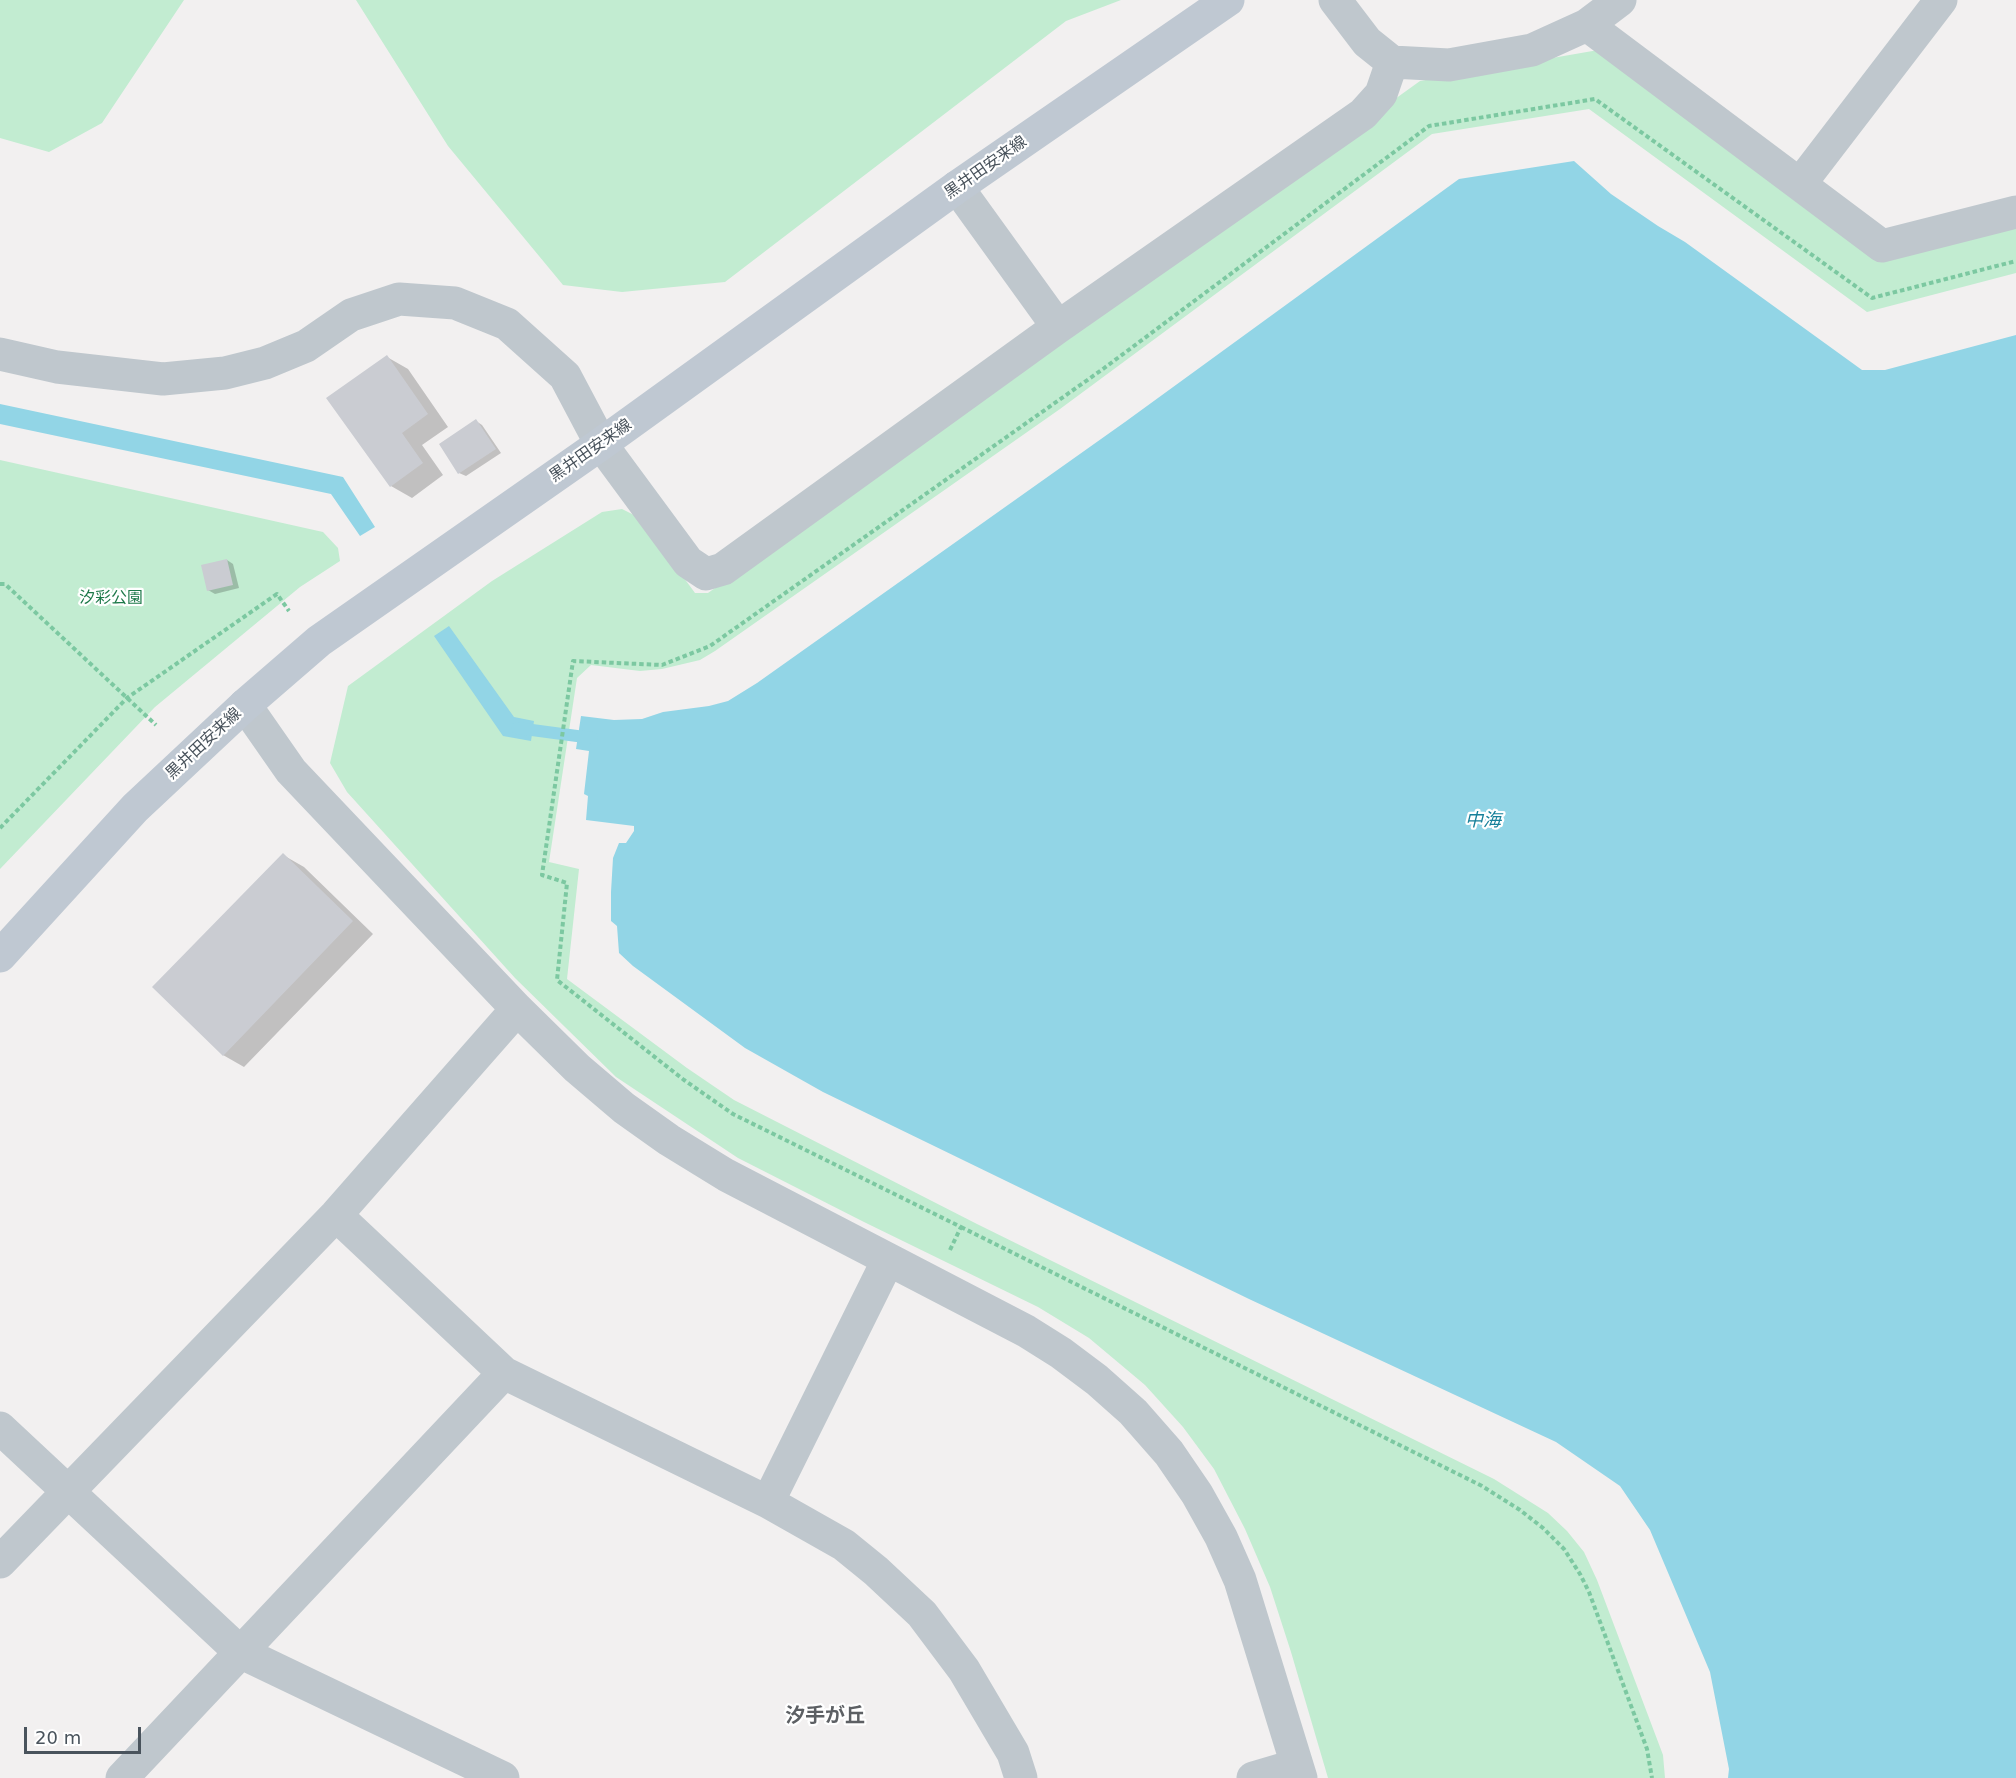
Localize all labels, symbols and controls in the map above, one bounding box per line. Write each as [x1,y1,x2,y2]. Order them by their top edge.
street label: 黒井田安来線 [941,133,1031,203]
street label: 黒井田安来線 [546,416,636,486]
park label: 汐彩公園 [79,589,143,609]
street label: 黒井田安来線 [162,704,246,784]
water label: 中海 [1465,810,1501,832]
district label: 汐手が丘 [785,1705,865,1729]
scale bar [27,1715,144,1753]
text: 20 m [35,1727,81,1748]

